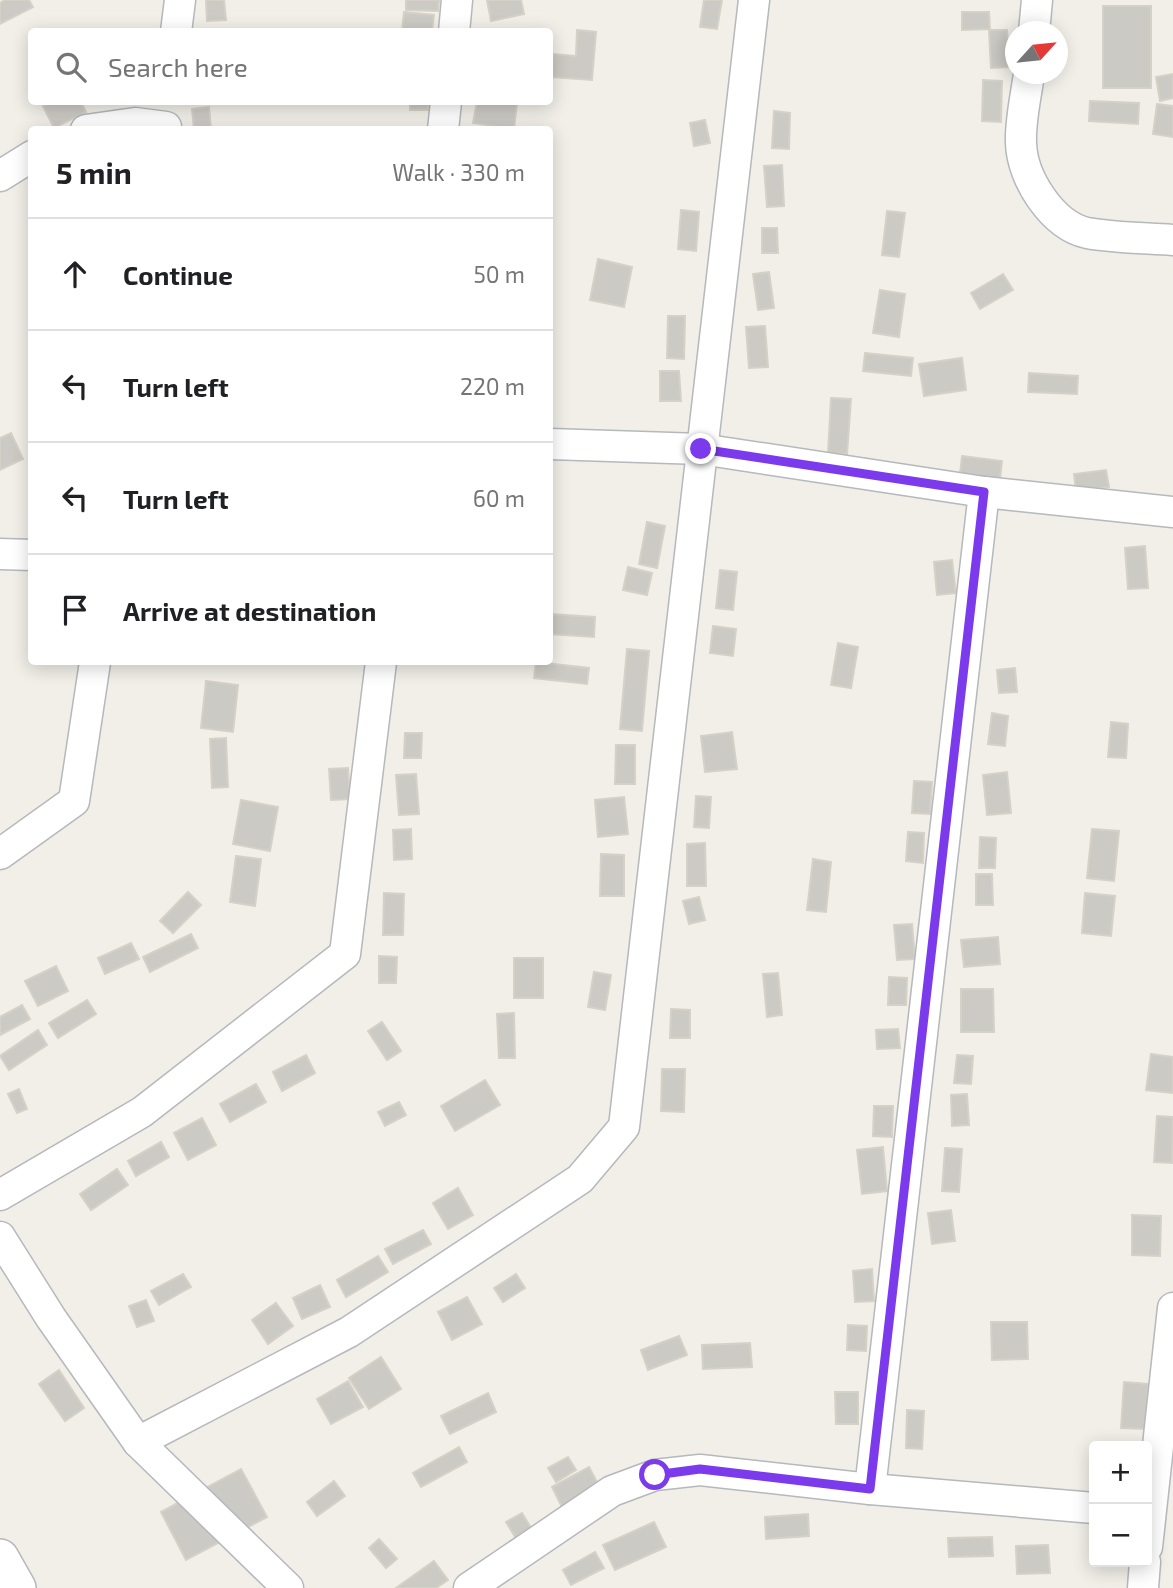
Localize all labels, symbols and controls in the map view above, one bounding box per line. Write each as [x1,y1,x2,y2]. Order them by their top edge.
north arrow [1005,21,1068,84]
search box [28,28,553,105]
icon: search [52,48,90,86]
text: Search here [108,51,248,82]
text: 5 min [56,154,132,190]
text: Walk · 330 m [392,158,525,186]
icon: ahead [56,255,94,293]
text: Continue [123,259,233,290]
text: 50 m [474,260,525,288]
icon: left [56,367,94,405]
text: Turn left [123,371,229,402]
text: 220 m [460,372,525,400]
route end [685,433,716,464]
icon: left [56,479,94,517]
text: Turn left [123,483,229,514]
text: 60 m [473,484,525,512]
icon: arrive [56,591,94,629]
text: Arrive at destination [123,595,376,626]
map controls [1089,1441,1152,1567]
button: + [1089,1441,1152,1504]
route start [639,1459,670,1490]
button: − [1089,1504,1152,1567]

